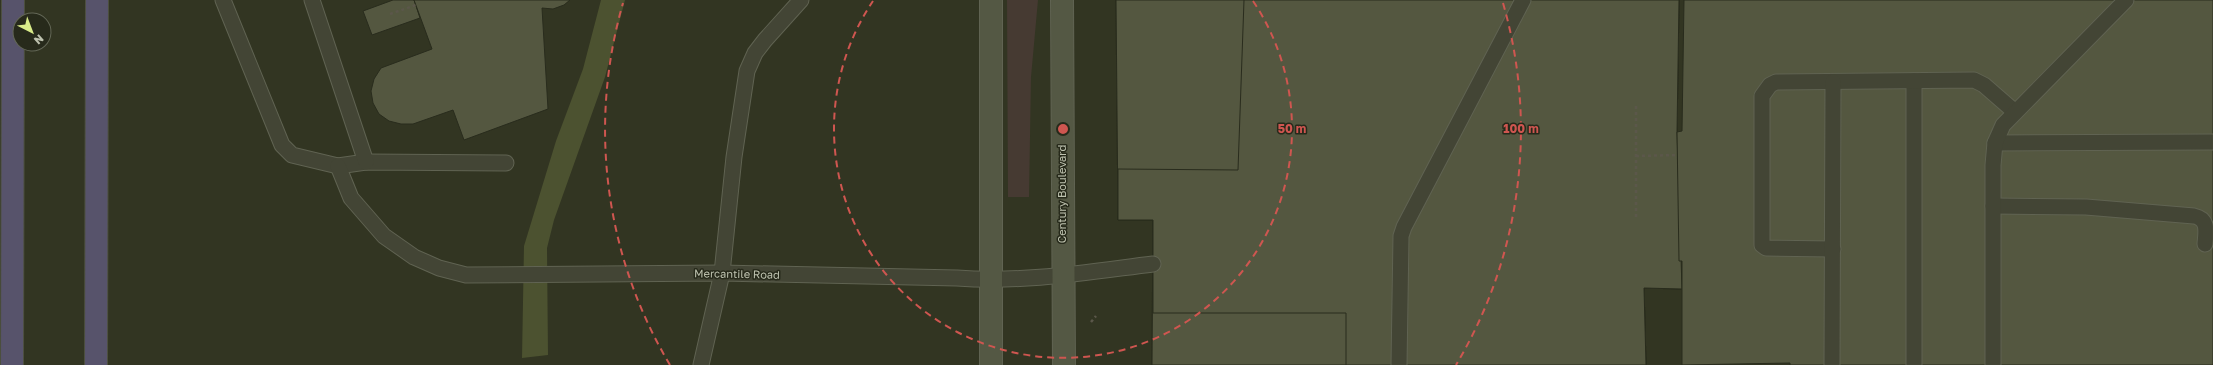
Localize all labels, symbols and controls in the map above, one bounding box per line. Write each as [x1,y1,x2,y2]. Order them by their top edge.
north arrow [12,12,52,52]
text: N [32,32,46,47]
text: 50 m [1278,121,1306,136]
text: 100 m [1503,121,1539,136]
centre of rings [1056,122,1070,136]
street label: Century Boulevard [1055,145,1068,243]
street label: Mercantile Road [694,266,780,281]

